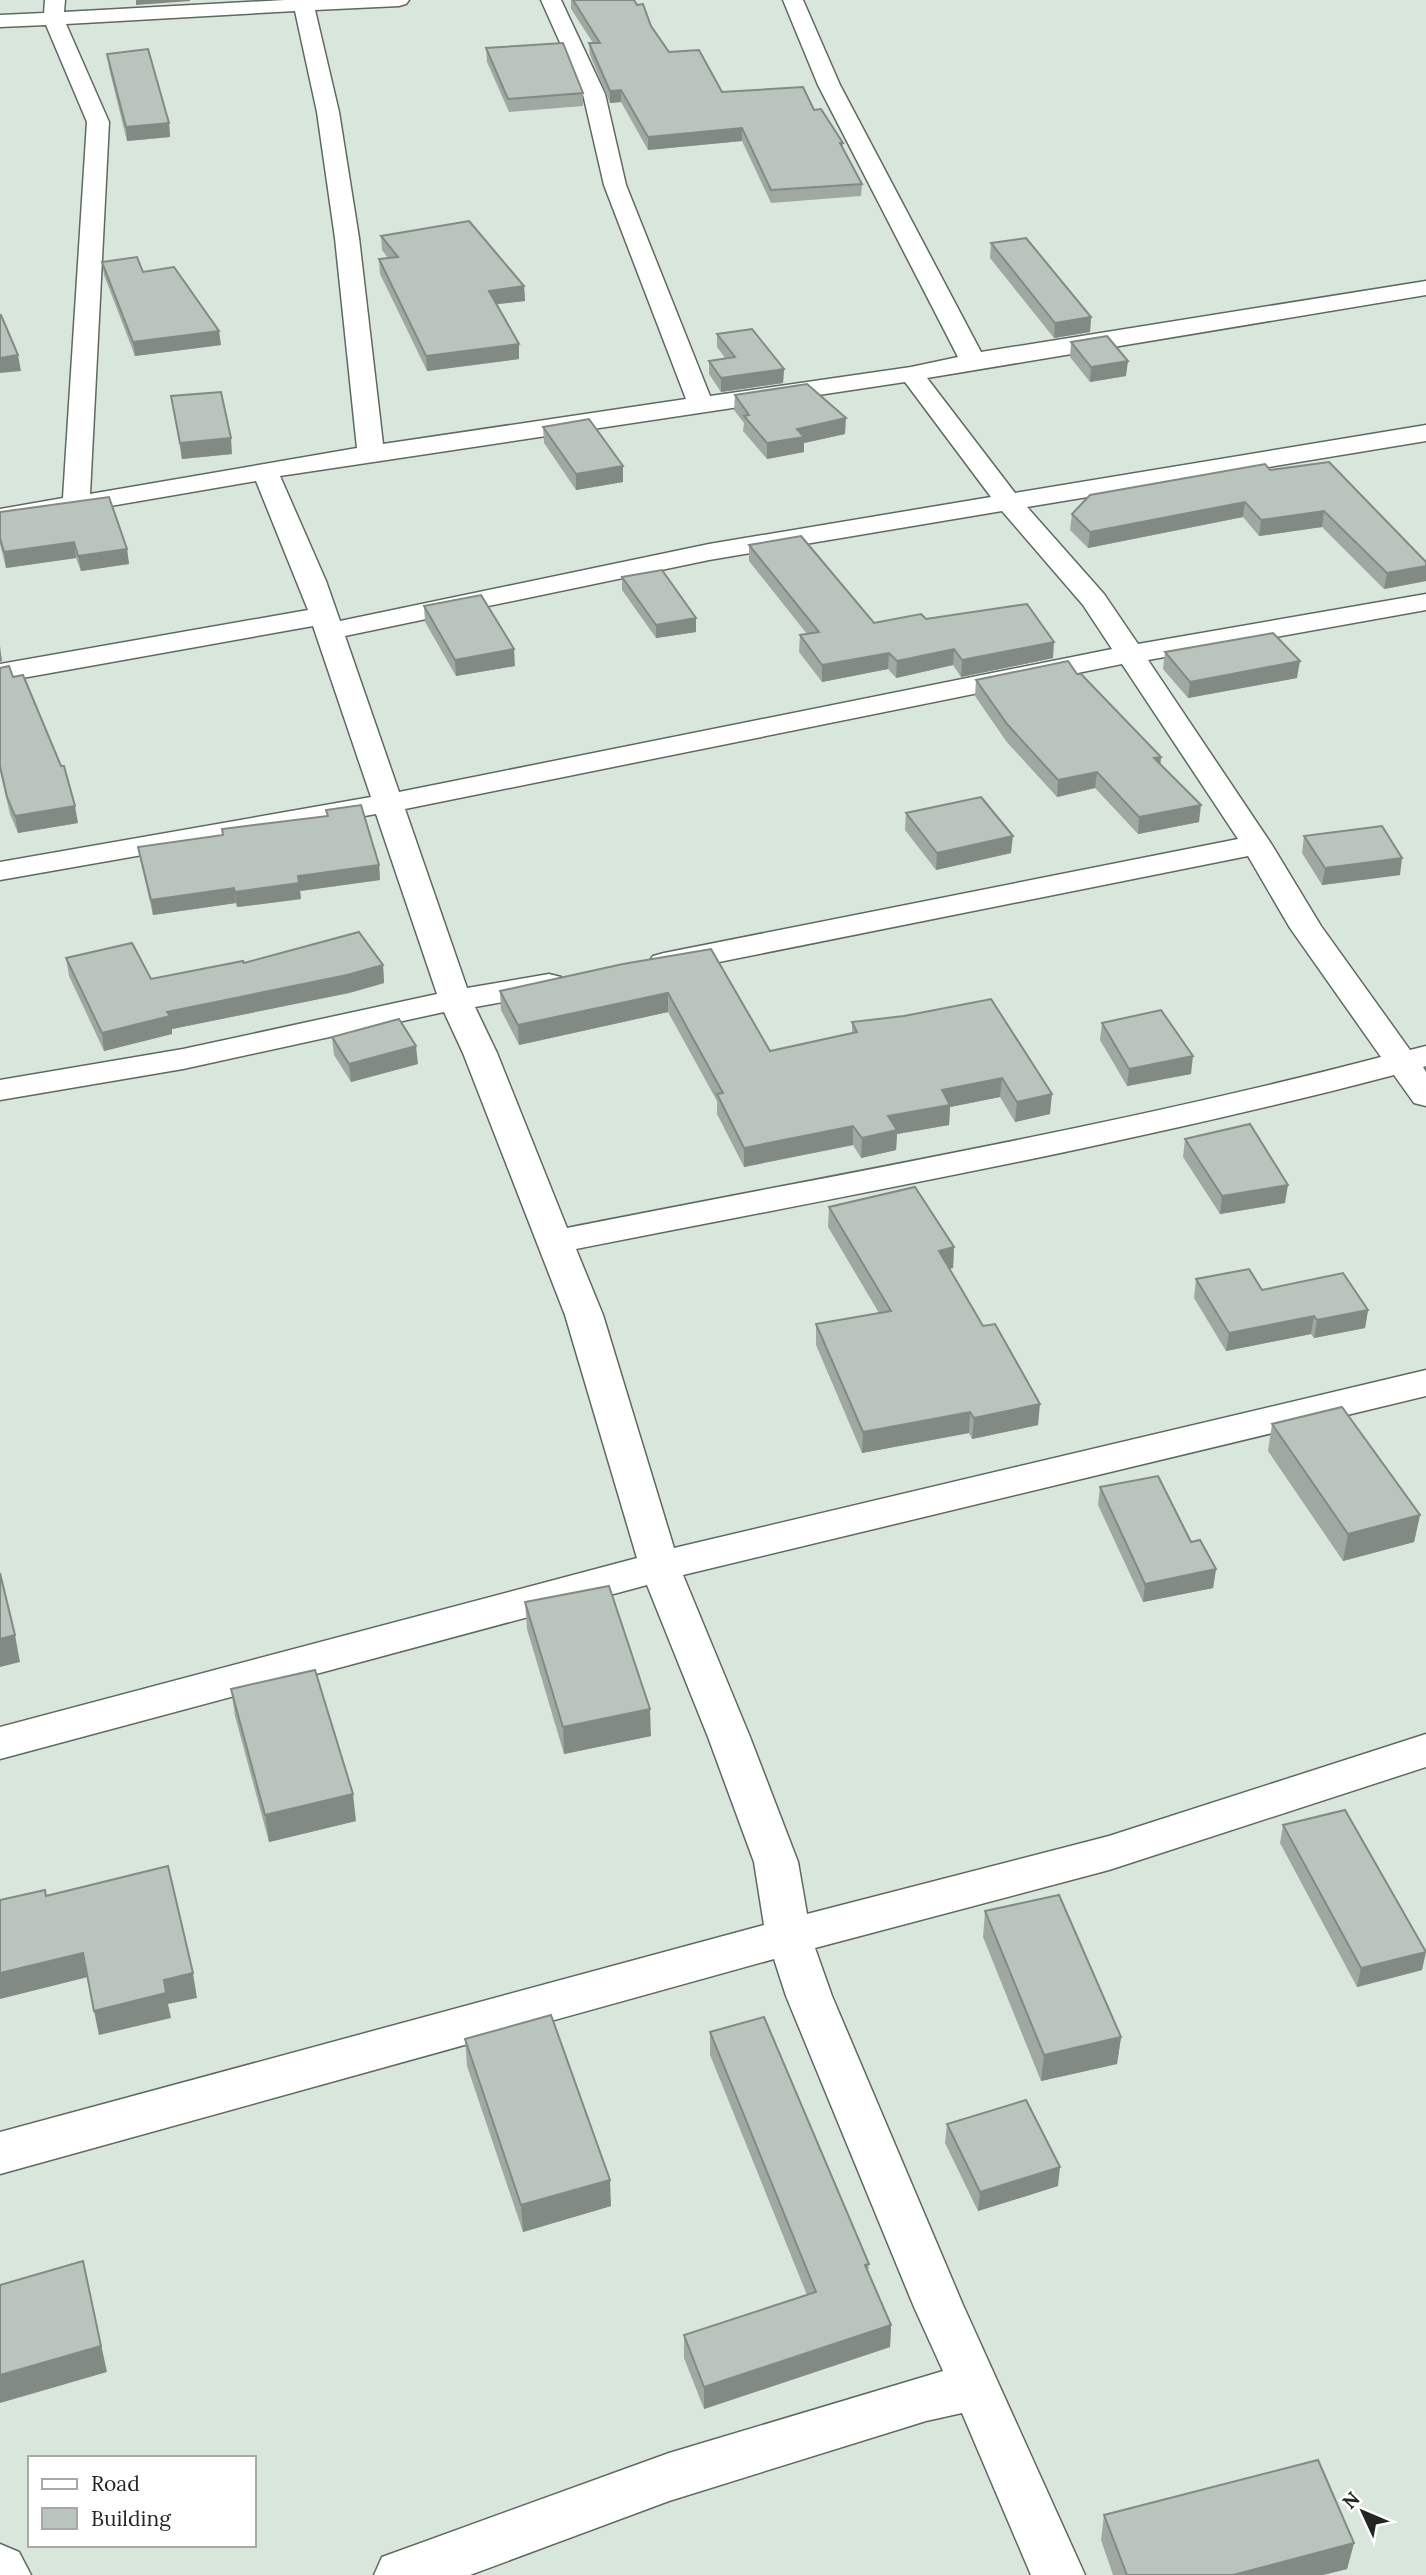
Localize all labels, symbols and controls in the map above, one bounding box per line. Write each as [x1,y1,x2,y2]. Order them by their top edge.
legend [28,2456,256,2547]
text: Road [91,2470,140,2497]
north arrow [1328,2477,1398,2547]
text: N [1337,2486,1365,2514]
text: Building [91,2505,171,2532]

